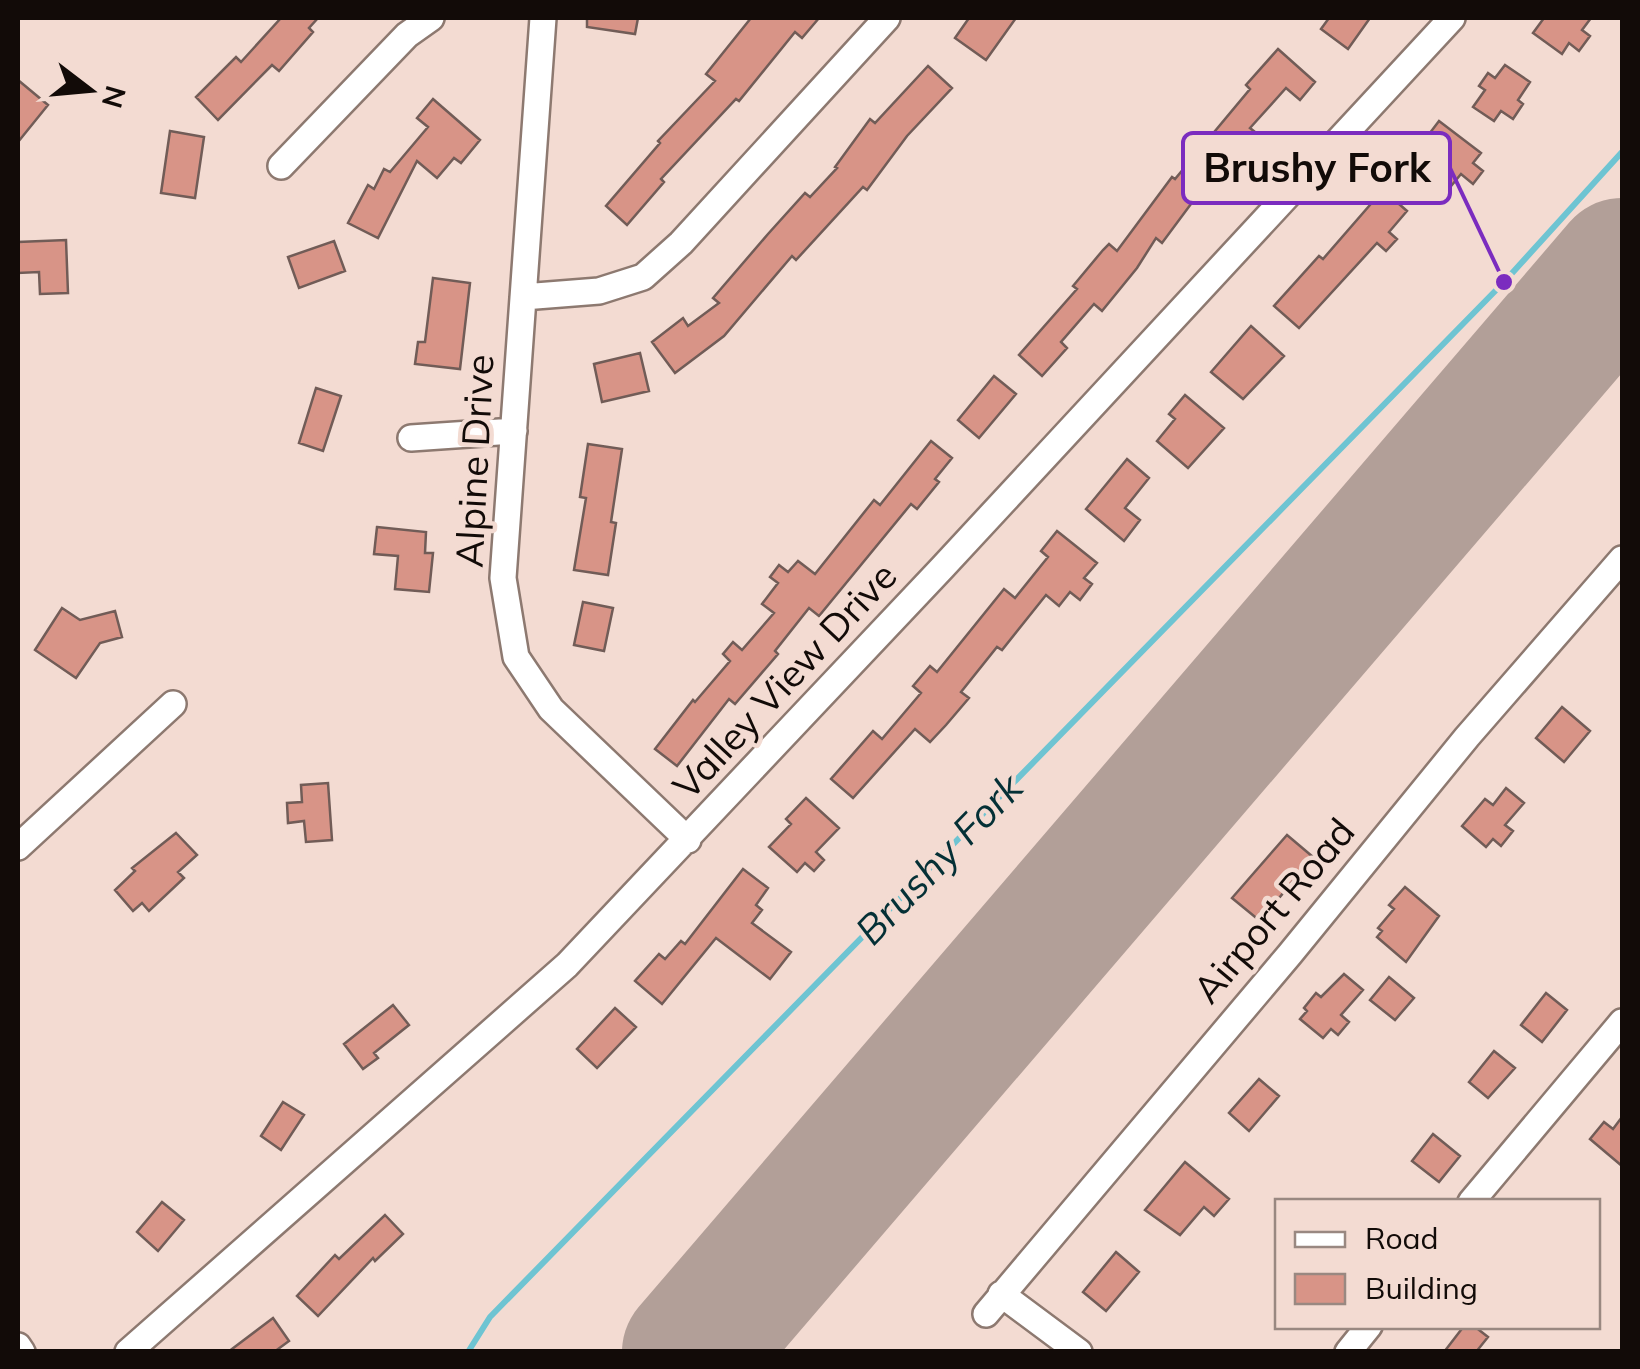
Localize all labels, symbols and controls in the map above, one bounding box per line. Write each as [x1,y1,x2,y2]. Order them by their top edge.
north arrow [40,40,140,140]
text: N [95,82,134,112]
callout: Brushy Fork [1183,133,1450,203]
text: Brushy Fork [1203,142,1432,192]
street label: Alpine Drive [444,353,504,569]
street label: Valley View Drive [662,552,906,809]
water label: Brushy Fork [844,761,1033,955]
street label: Airport Road [1182,808,1364,1013]
legend [1275,1199,1600,1329]
text: Road [1365,1219,1439,1257]
text: Building [1365,1269,1478,1307]

